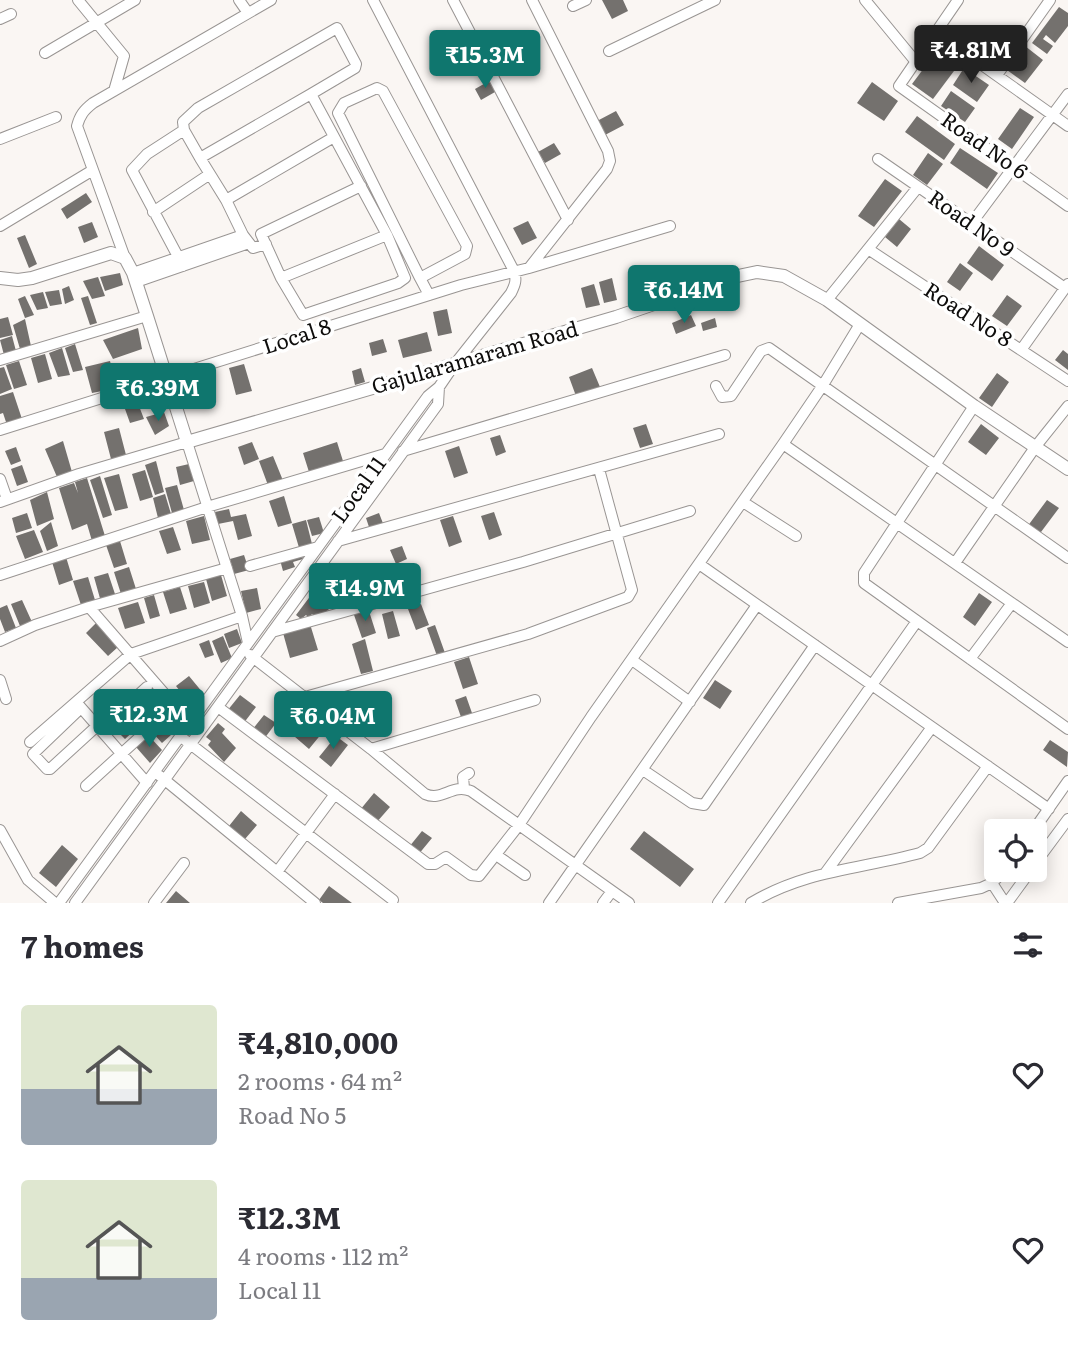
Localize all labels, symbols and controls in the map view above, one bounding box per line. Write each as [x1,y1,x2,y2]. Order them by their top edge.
pin: ₹4.81M [914,25,1028,85]
pin: ₹15.3M [428,31,542,90]
text: ₹4.81M [930,31,1012,65]
text: ₹15.3M [445,36,525,70]
street label: Road No 6 [936,103,1035,185]
street label: Road No 9 [923,181,1022,263]
pin: ₹6.14M [627,266,741,325]
text: ₹6.14M [644,271,724,305]
street label: Road No 8 [919,273,1020,353]
street label: Local 8 [258,309,334,360]
street label: Gajularamaram Road [367,311,581,400]
pin: ₹6.39M [101,364,215,423]
text: ₹6.39M [116,369,200,403]
street label: Local 11 [322,448,392,528]
pin: ₹14.9M [308,564,422,623]
text: ₹14.9M [325,569,405,603]
pin: ₹12.3M [92,690,206,749]
pin: ₹6.04M [276,692,390,751]
text: ₹12.3M [109,695,189,729]
text: ₹6.04M [290,697,376,731]
map controls [984,819,1047,882]
button: locate [984,819,1047,882]
text: 7 homes [21,923,144,967]
icon: filters [1009,926,1047,964]
text: ₹4,810,000 [238,1019,398,1063]
icon: home [77,1033,161,1117]
icon: heart [1009,1056,1047,1094]
text: 2 rooms · 64 m² [238,1063,402,1097]
text: Road No 5 [238,1097,346,1131]
text: ₹12.3M [238,1194,341,1238]
icon: home [77,1208,161,1292]
icon: heart [1009,1231,1047,1269]
text: 4 rooms · 112 m² [238,1238,408,1272]
text: Local 11 [238,1272,321,1306]

